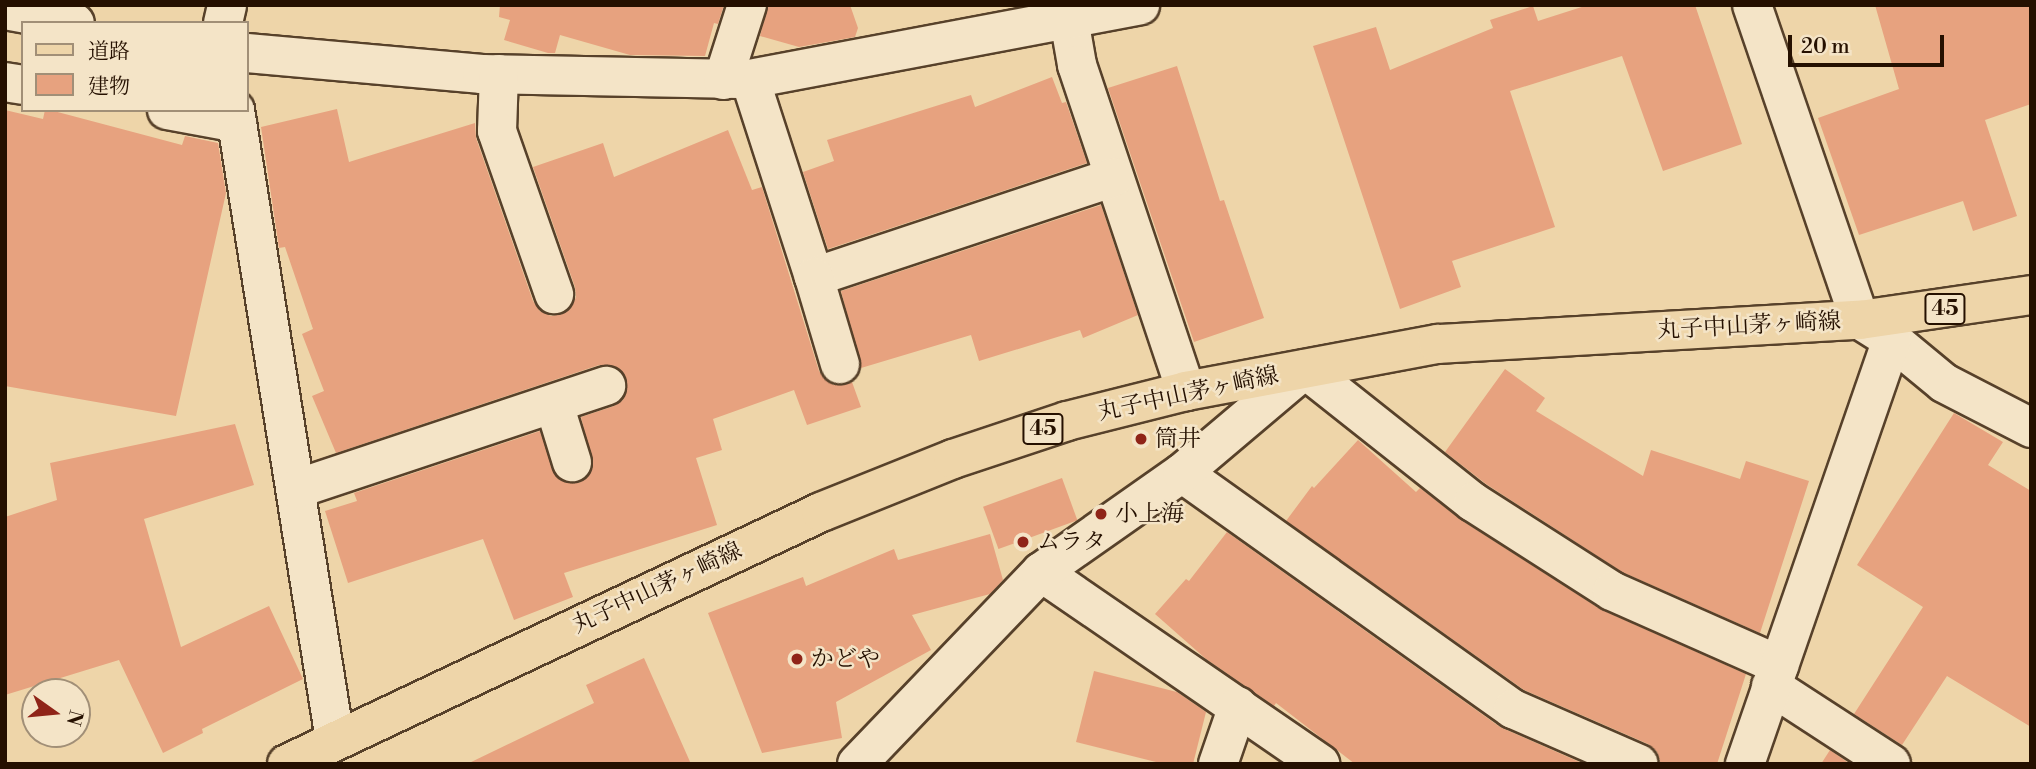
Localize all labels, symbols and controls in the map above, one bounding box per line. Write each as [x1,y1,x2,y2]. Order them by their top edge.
legend [21,21,248,112]
scale bar [1791,21,1947,65]
text: 20 m [1801,34,1850,60]
text: 道路 [88,39,130,65]
text: 建物 [88,74,130,100]
road number: 45 [1924,292,1966,326]
street label: 丸子中山茅ヶ崎線 [1656,307,1842,345]
street label: 丸子中山茅ヶ崎線 [1095,361,1281,427]
road number: 45 [1022,412,1064,446]
place label: 筒井 [1155,425,1201,453]
marker: 筒井 [1133,431,1149,447]
place label: 小上海 [1115,500,1184,528]
marker: 小上海 [1093,506,1109,522]
place label: ムラタ [1037,528,1106,556]
marker: ムラタ [1015,534,1031,550]
street label: 丸子中山茅ヶ崎線 [568,537,746,639]
place label: かどや [811,645,880,673]
marker: かどや [789,651,805,667]
north arrow [21,678,91,748]
text: N [61,708,88,728]

